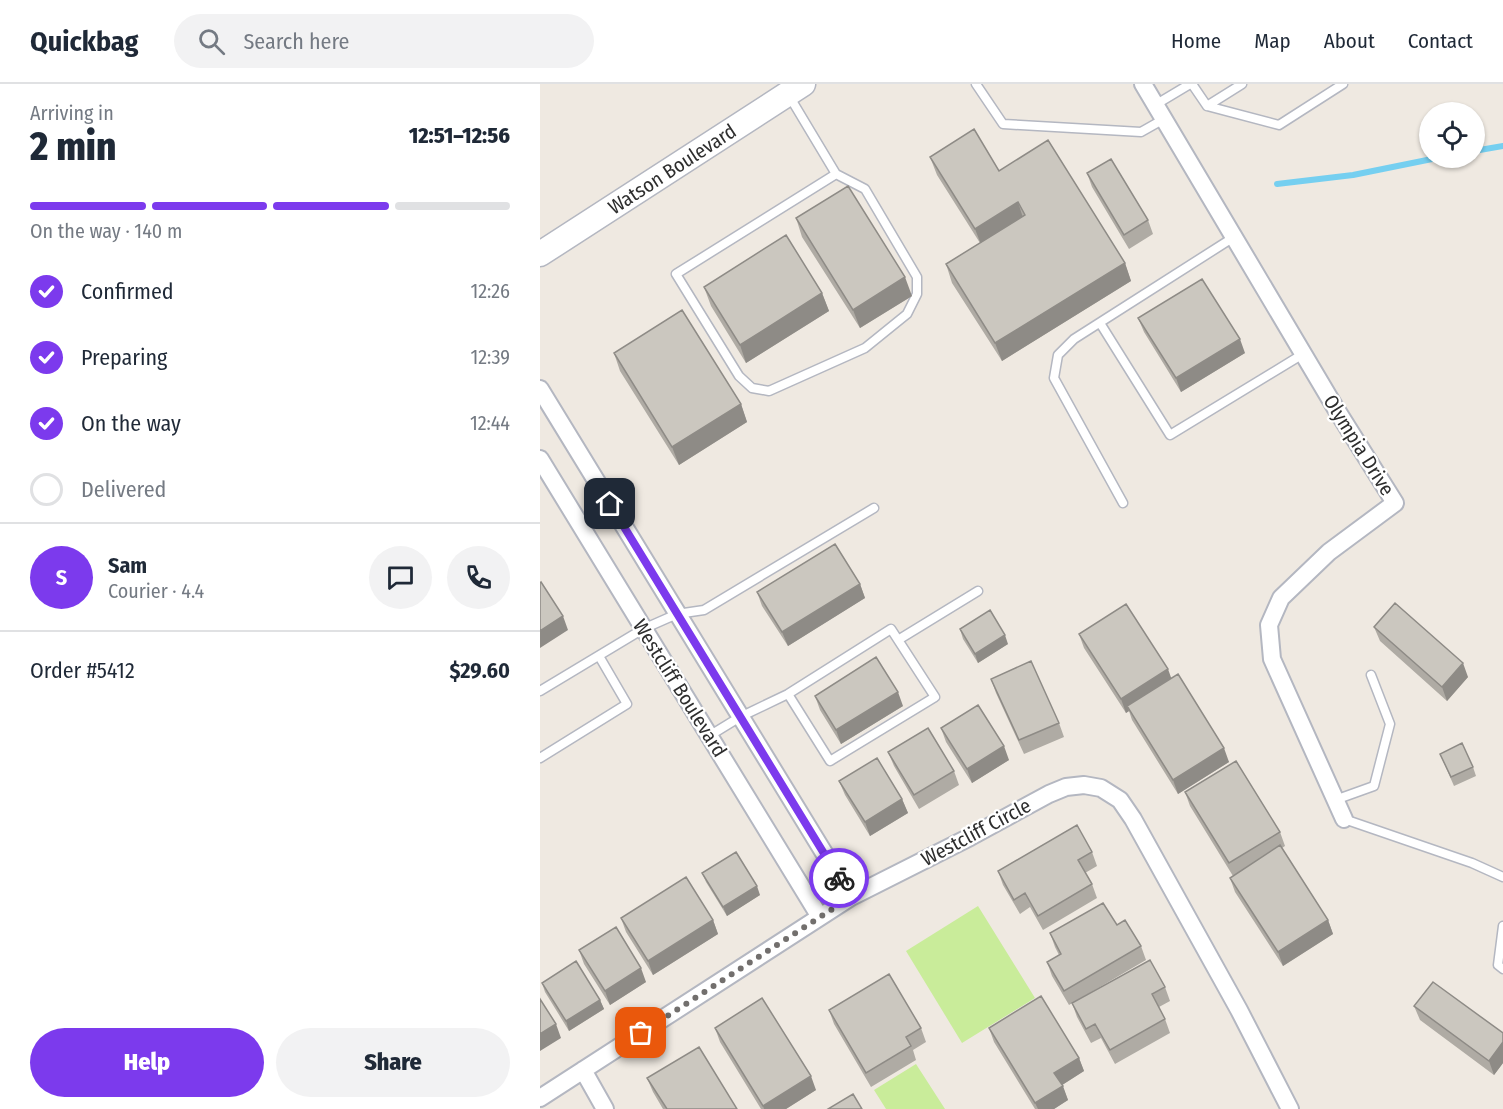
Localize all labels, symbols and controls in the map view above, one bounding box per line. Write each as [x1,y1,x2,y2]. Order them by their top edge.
search box [174,14,594,68]
text: Quickbag [30,25,138,58]
icon: search [195,25,228,58]
text: Search here [243,28,349,55]
text: Home [1171,28,1221,54]
text: Map [1254,28,1291,54]
text: About [1324,28,1375,54]
text: Contact [1408,28,1473,54]
text: Arriving in [30,101,114,125]
map controls [1419,102,1485,168]
button: locate [1419,102,1485,168]
street label: Watson Boulevard [604,119,740,219]
text: 12:51–12:56 [409,122,510,149]
text: 2 min [30,124,116,170]
text: On the way · 140 m [30,219,182,243]
icon: check [30,275,63,308]
text: Confirmed [81,278,174,305]
text: 12:26 [470,279,510,303]
icon: check [30,341,63,374]
text: Preparing [81,344,167,371]
text: 12:39 [470,345,510,369]
street label: Olympia Drive [1318,390,1400,500]
icon: check [30,407,63,440]
text: On the way [81,410,181,437]
text: 12:44 [470,411,510,435]
text: Delivered [81,476,166,503]
pin [584,478,635,529]
icon: home [593,487,626,520]
button: chat [369,546,432,609]
button: phone [447,546,510,609]
text: Sam [108,552,147,579]
text: S [56,564,67,591]
text: Courier · 4.4 [108,579,204,603]
street label: Westcliff Boulevard [628,615,732,761]
text: Order #5412 [30,657,135,684]
text: $29.60 [449,657,510,684]
street label: Westcliff Circle [917,793,1035,871]
courier [809,848,869,908]
icon: bike [823,862,856,895]
pin [615,1007,666,1058]
icon: bag [624,1016,657,1049]
button: Help [30,1028,264,1097]
button: Share [276,1028,510,1097]

